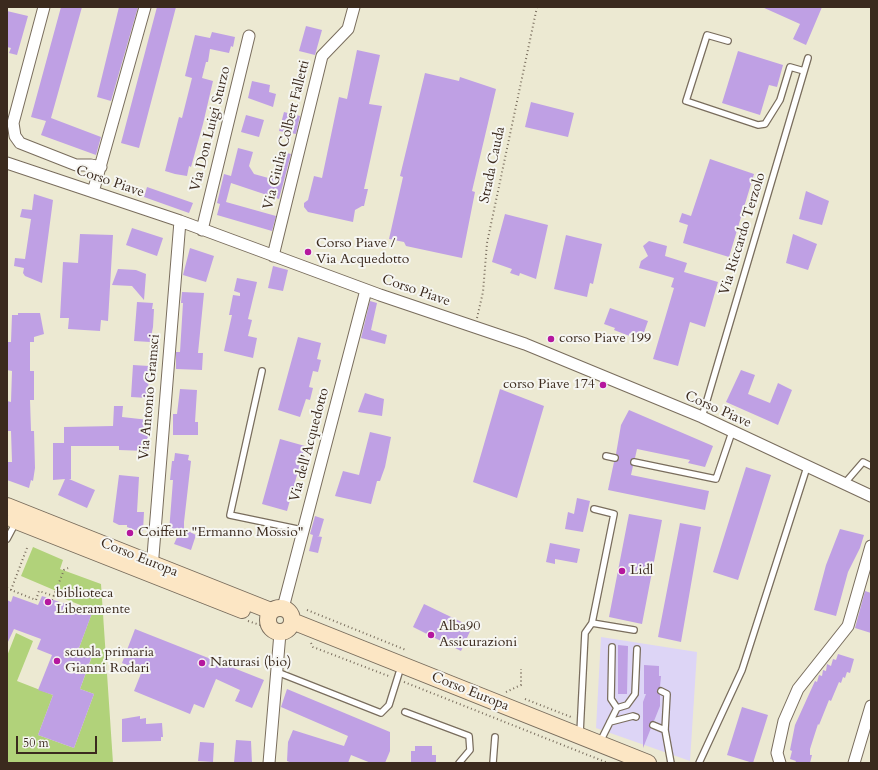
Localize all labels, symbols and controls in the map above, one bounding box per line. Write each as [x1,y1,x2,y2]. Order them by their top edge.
street label: Via Giulia Colbert Falletti [260,59,314,211]
street label: Via Don Luigi Sturzo [187,65,235,193]
street label: Strada Cauda [477,125,509,205]
street label: Corso Piave [74,162,146,202]
street label: Via Riccardo Terzolo [716,171,770,297]
place label: Corso Piave / Via Acquedotto [316,236,409,268]
marker: Corso Piave / Via Acquedotto [303,247,313,257]
street label: Corso Piave [380,271,452,311]
place label: corso Piave 199 [559,331,651,347]
street label: Via Antonio Gramsci [136,333,164,461]
marker: corso Piave 199 [546,334,556,344]
place label: corso Piave 174 [503,377,595,393]
marker: corso Piave 174 [598,380,608,390]
street label: Via dell'Acquedotto [287,386,333,504]
street label: Corso Piave [682,388,754,432]
place label: Coiffeur "Ermanno Mossio" [138,525,303,541]
marker: Coiffeur "Ermanno Mossio" [125,528,135,538]
street label: Corso Europa [98,535,180,581]
place label: Lidl [630,563,653,579]
marker: Lidl [617,566,627,576]
place label: biblioteca Liberamente [56,586,130,618]
marker: biblioteca Liberamente [43,597,53,607]
place label: Alba90 Assicurazioni [439,619,517,652]
marker: Alba90 Assicurazioni [426,630,436,640]
place label: scuola primaria Gianni Rodari [65,645,154,678]
place label: Naturasi (bio) [210,655,292,671]
marker: scuola primaria Gianni Rodari [52,656,62,666]
marker: Naturasi (bio) [197,658,207,668]
street label: Corso Europa [429,669,511,715]
scale bar [18,728,99,754]
text: 50 m [23,735,49,751]

